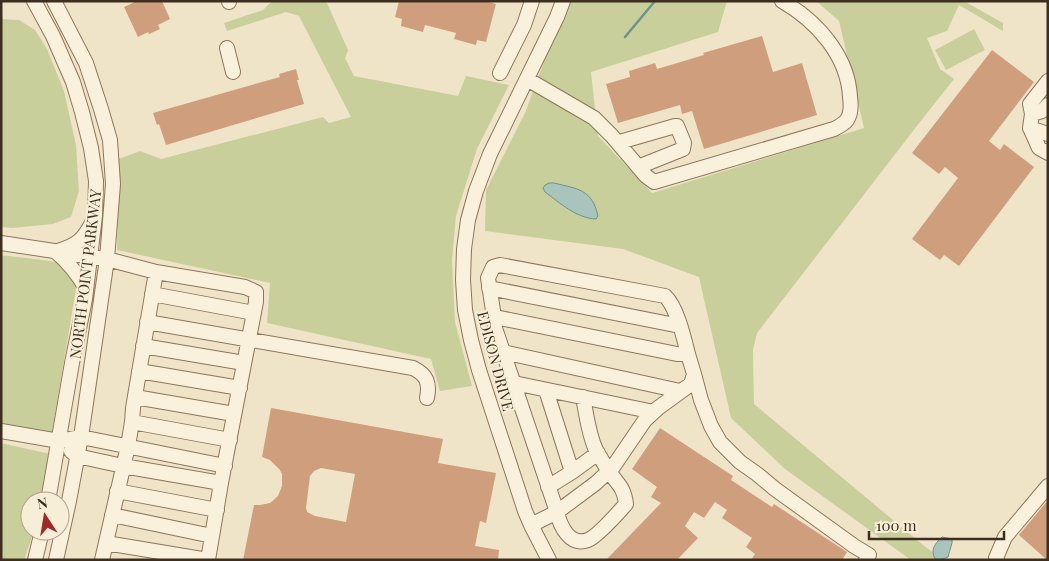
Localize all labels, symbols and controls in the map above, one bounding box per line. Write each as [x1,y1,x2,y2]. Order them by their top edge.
street label: NORTH POINT PARKWAY [65,188,105,360]
street label: EDISON DRIVE [473,309,519,413]
north arrow [20,491,70,541]
text: N [35,492,49,513]
scale bar [869,508,1004,540]
text: 100 m [876,515,917,535]

